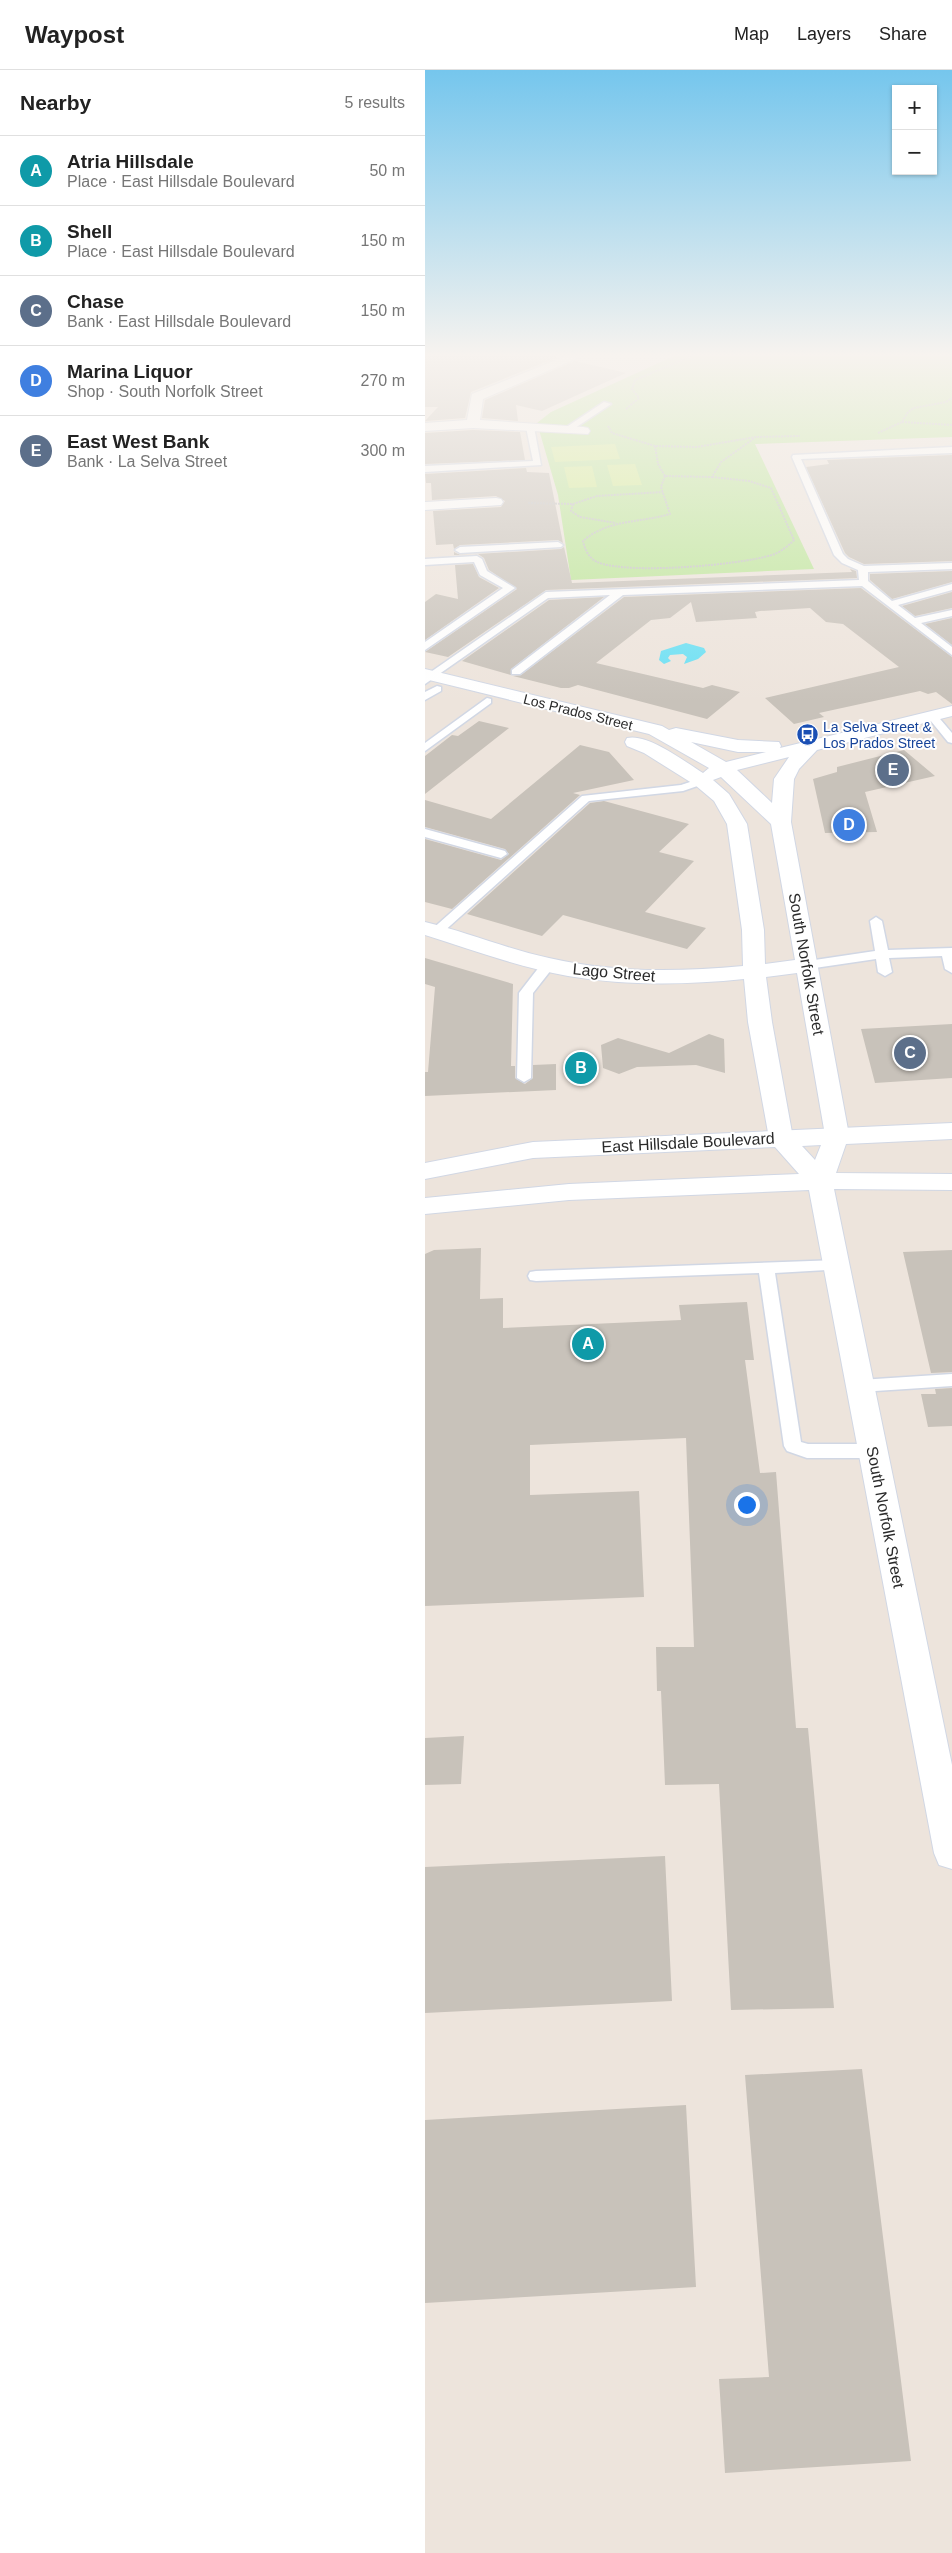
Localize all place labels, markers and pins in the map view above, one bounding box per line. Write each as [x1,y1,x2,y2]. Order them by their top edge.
place label: La Selva Street & Los Prados Street [823,719,935,751]
bus stop icon: La Selva Street & Los Prados Street [795,723,819,747]
pin: E [877,751,909,789]
pin: D [833,806,865,844]
pin: C [894,1034,926,1072]
pin: B [565,1049,597,1087]
pin: A [572,1325,604,1363]

